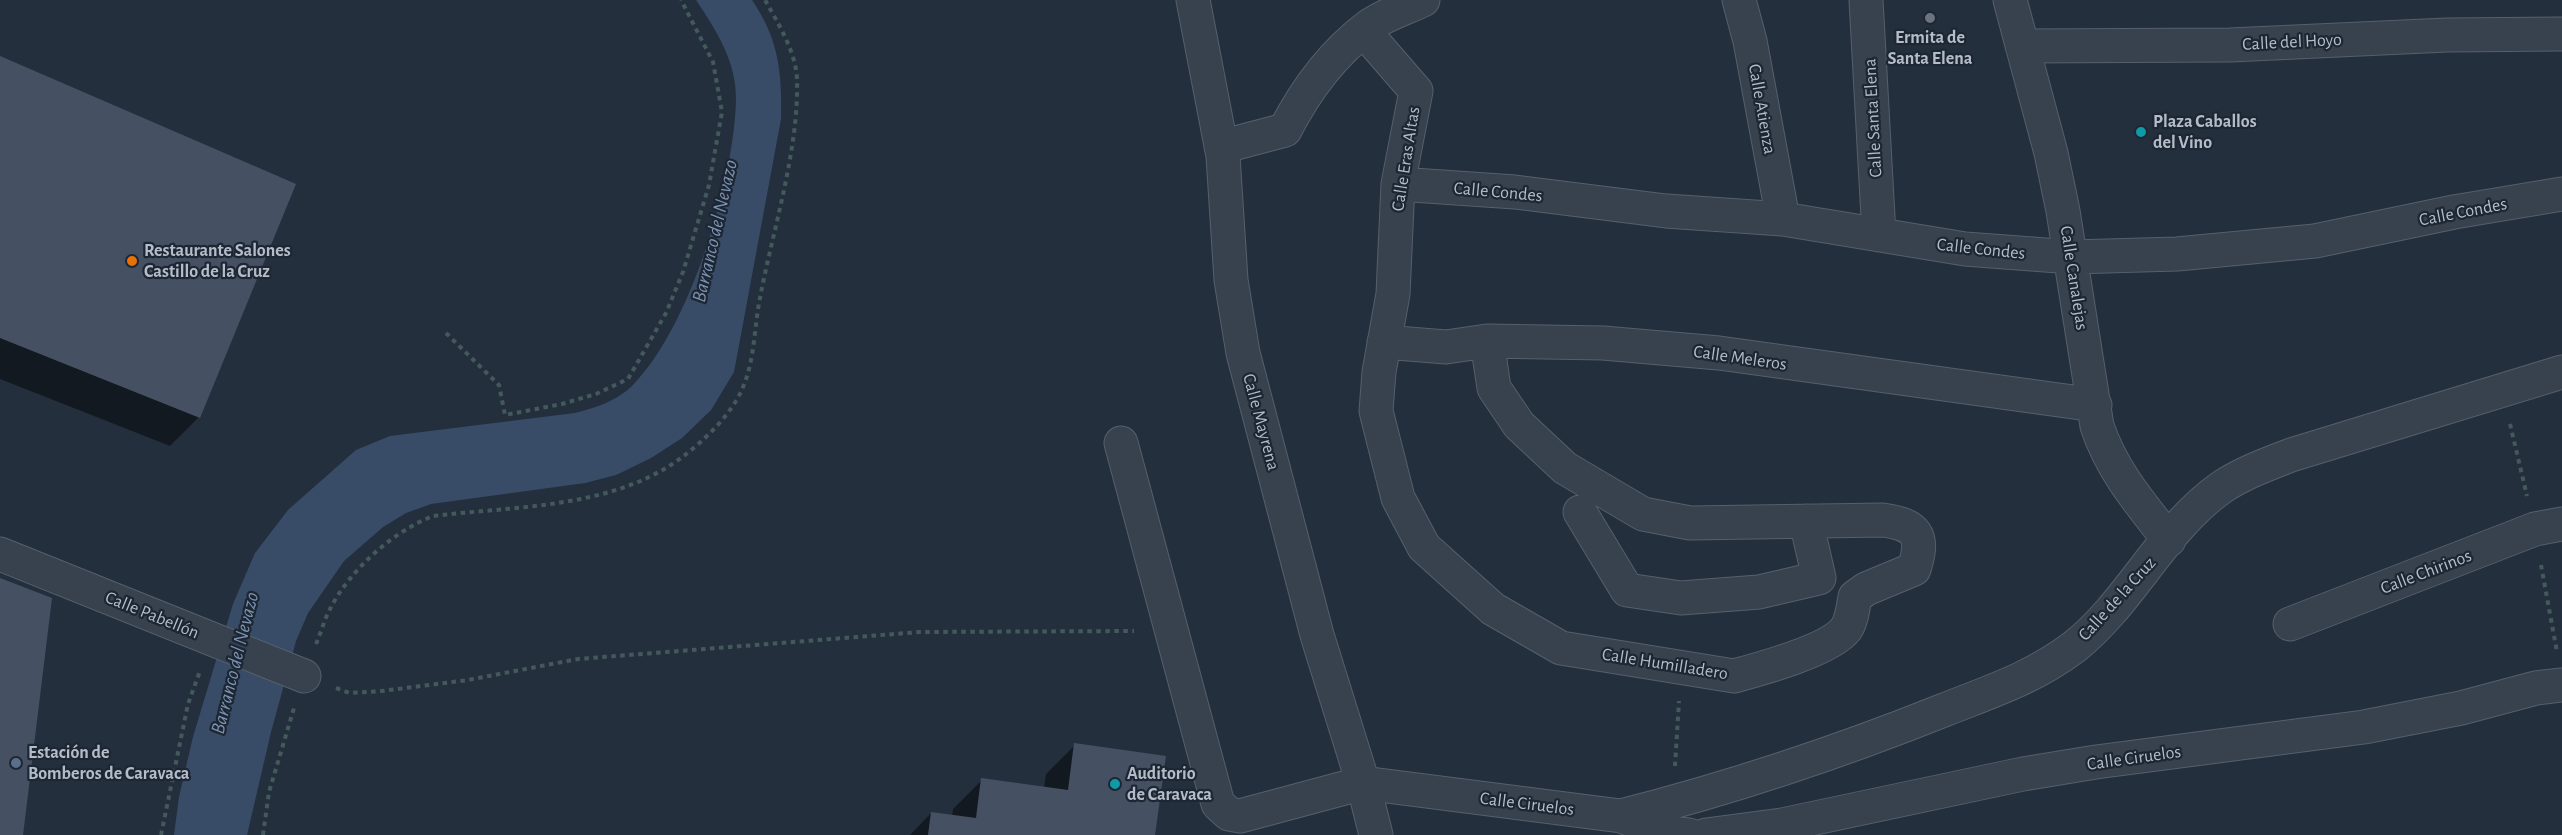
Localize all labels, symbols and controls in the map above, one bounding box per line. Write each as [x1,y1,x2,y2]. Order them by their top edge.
marker: Ermita de Santa Elena [1923,11,1937,25]
place label: Ermita de Santa Elena [1888,27,1972,70]
street label: Calle del Hoyo [2242,29,2342,55]
street label: Calle Santa Elena [1859,58,1887,178]
street label: Calle Atienza [1743,62,1781,156]
street label: Calle Eras Altas [1387,105,1425,213]
place label: Plaza Caballos del Vino [2153,111,2257,154]
marker: Plaza Caballos del Vino [2134,125,2148,139]
water label: Barranco del Nevazo [687,158,743,304]
street label: Calle Condes [1453,177,1543,207]
street label: Calle Condes [2417,193,2509,231]
street label: Calle Canalejas [2055,224,2093,332]
street label: Calle Condes [1936,234,2026,264]
place label: Restaurante Salones Castillo de la Cruz [144,240,291,282]
marker: Restaurante Salones Castillo de la Cruz [125,254,139,268]
street label: Calle Meleros [1692,341,1788,375]
street label: Calle Mayrena [1238,371,1284,473]
street label: Calle Chirinos [2377,545,2475,599]
street label: Calle de la Cruz [2074,553,2160,645]
street label: Calle Pabellón [102,586,202,644]
water label: Barranco del Nevazo [206,590,264,736]
street label: Calle Humilladero [1601,643,1729,685]
street label: Calle Ciruelos [2086,741,2182,775]
place label: Estación de Bomberos de Caravaca [28,742,189,784]
marker: Estación de Bomberos de Caravaca [9,756,23,770]
place label: Auditorio de Caravaca [1127,763,1212,806]
marker: Auditorio de Caravaca [1108,777,1122,791]
street label: Calle Ciruelos [1479,788,1575,820]

